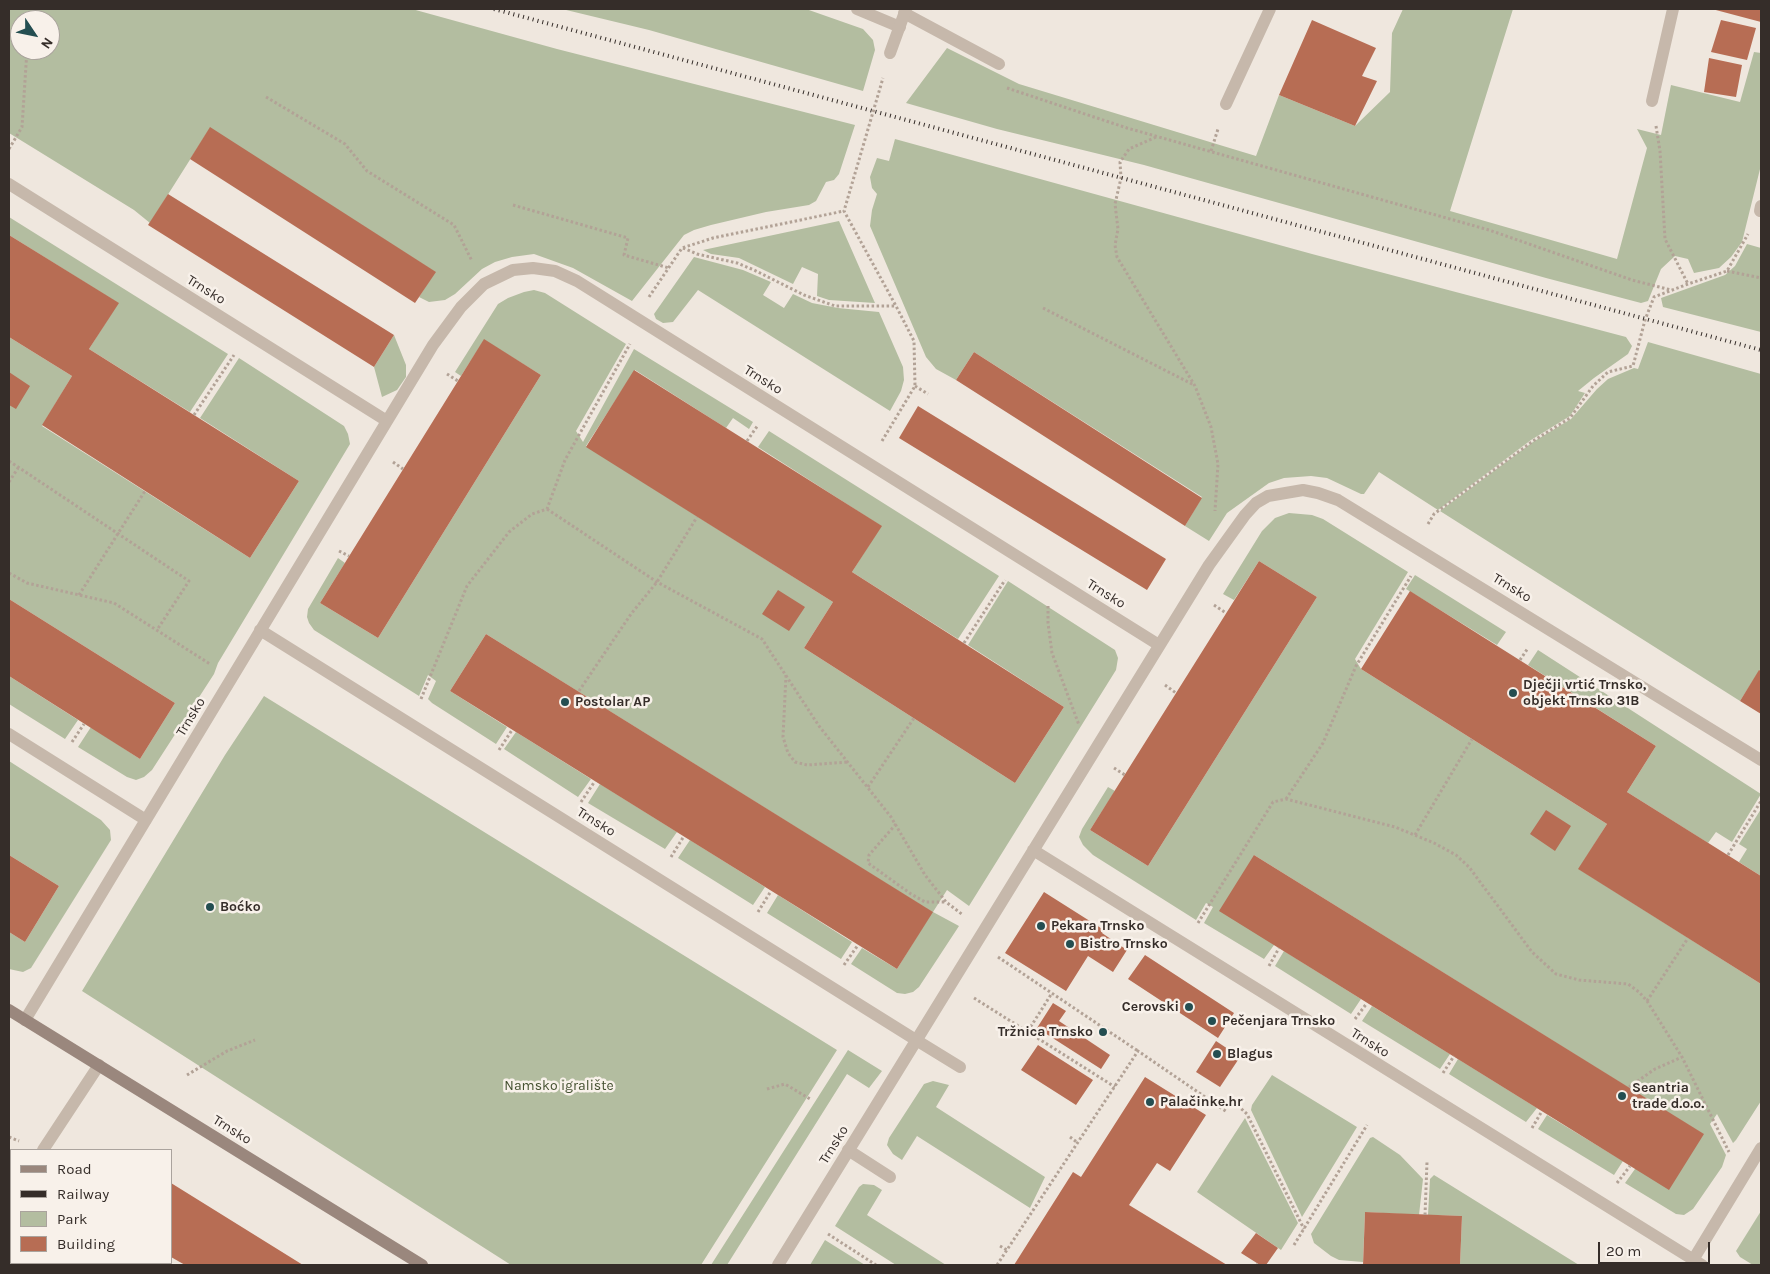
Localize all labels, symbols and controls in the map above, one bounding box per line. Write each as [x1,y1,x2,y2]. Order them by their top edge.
north arrow [10,10,60,60]
text: N [37,34,57,52]
street label: Trnsko [184,272,228,308]
street label: Trnsko [741,362,785,398]
street label: Trnsko [1490,570,1534,606]
street label: Trnsko [1084,576,1128,612]
place label: Dječji vrtić Trnsko, objekt Trnsko 31B [1523,677,1646,710]
marker: Dječji vrtić Trnsko, objekt Trnsko 31B [1507,687,1519,699]
place label: Postolar AP [575,694,650,710]
street label: Trnsko [173,695,209,739]
marker: Postolar AP [559,696,571,708]
street label: Trnsko [574,804,618,840]
place label: Boćko [220,899,261,915]
marker: Boćko [204,901,216,913]
place label: Pekara Trnsko [1051,918,1144,934]
marker: Pekara Trnsko [1035,920,1047,932]
place label: Bistro Trnsko [1080,936,1168,952]
marker: Bistro Trnsko [1064,938,1076,950]
place label: Cerovski [1122,999,1179,1015]
marker: Cerovski [1183,1001,1195,1013]
place label: Pečenjara Trnsko [1222,1013,1335,1029]
marker: Pečenjara Trnsko [1206,1015,1218,1027]
place label: Tržnica Trnsko [998,1024,1093,1040]
street label: Trnsko [1348,1025,1392,1061]
marker: Tržnica Trnsko [1097,1026,1109,1038]
place label: Blagus [1227,1046,1273,1062]
marker: Blagus [1211,1048,1223,1060]
park label: Namsko igralište [504,1078,614,1094]
place label: Seantria trade d.o.o. [1632,1080,1704,1112]
marker: Seantria trade d.o.o. [1616,1090,1628,1102]
place label: Palačinke.hr [1160,1094,1242,1110]
marker: Palačinke.hr [1144,1096,1156,1108]
street label: Trnsko [210,1112,254,1148]
street label: Trnsko [816,1123,852,1167]
legend [10,1149,172,1264]
text: Road [57,1160,92,1178]
text: Railway [57,1185,109,1203]
text: Park [57,1210,87,1228]
scale bar [1600,1232,1712,1264]
text: Building [57,1235,115,1253]
text: 20 m [1606,1242,1641,1260]

